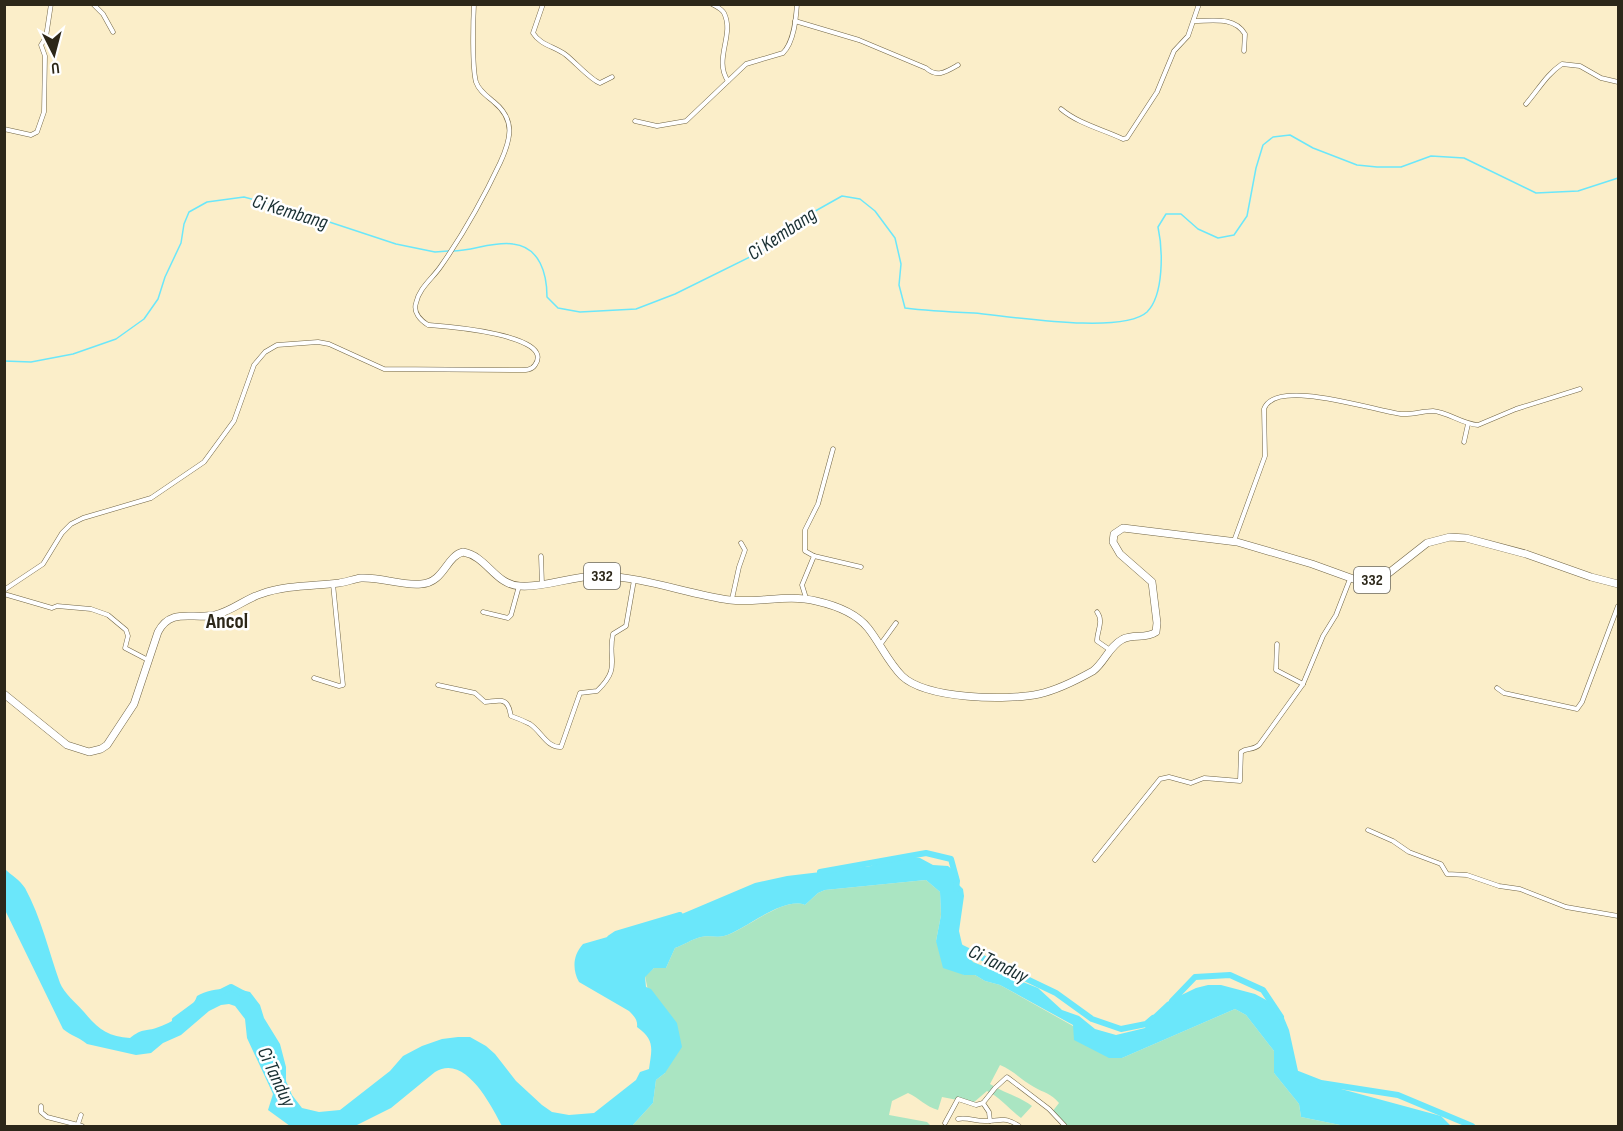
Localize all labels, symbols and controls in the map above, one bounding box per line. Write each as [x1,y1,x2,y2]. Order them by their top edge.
north arrow [24,24,84,84]
text: U [50,58,61,77]
water label: Ci Kembang [249,189,331,235]
water label: Ci Kembang [743,202,821,266]
road number: 332 [584,563,620,589]
road number: 332 [1354,567,1390,593]
district label: Ancol [205,609,248,634]
water label: Ci Tanduy [964,939,1033,989]
water label: Ci Tanduy [252,1043,301,1112]

